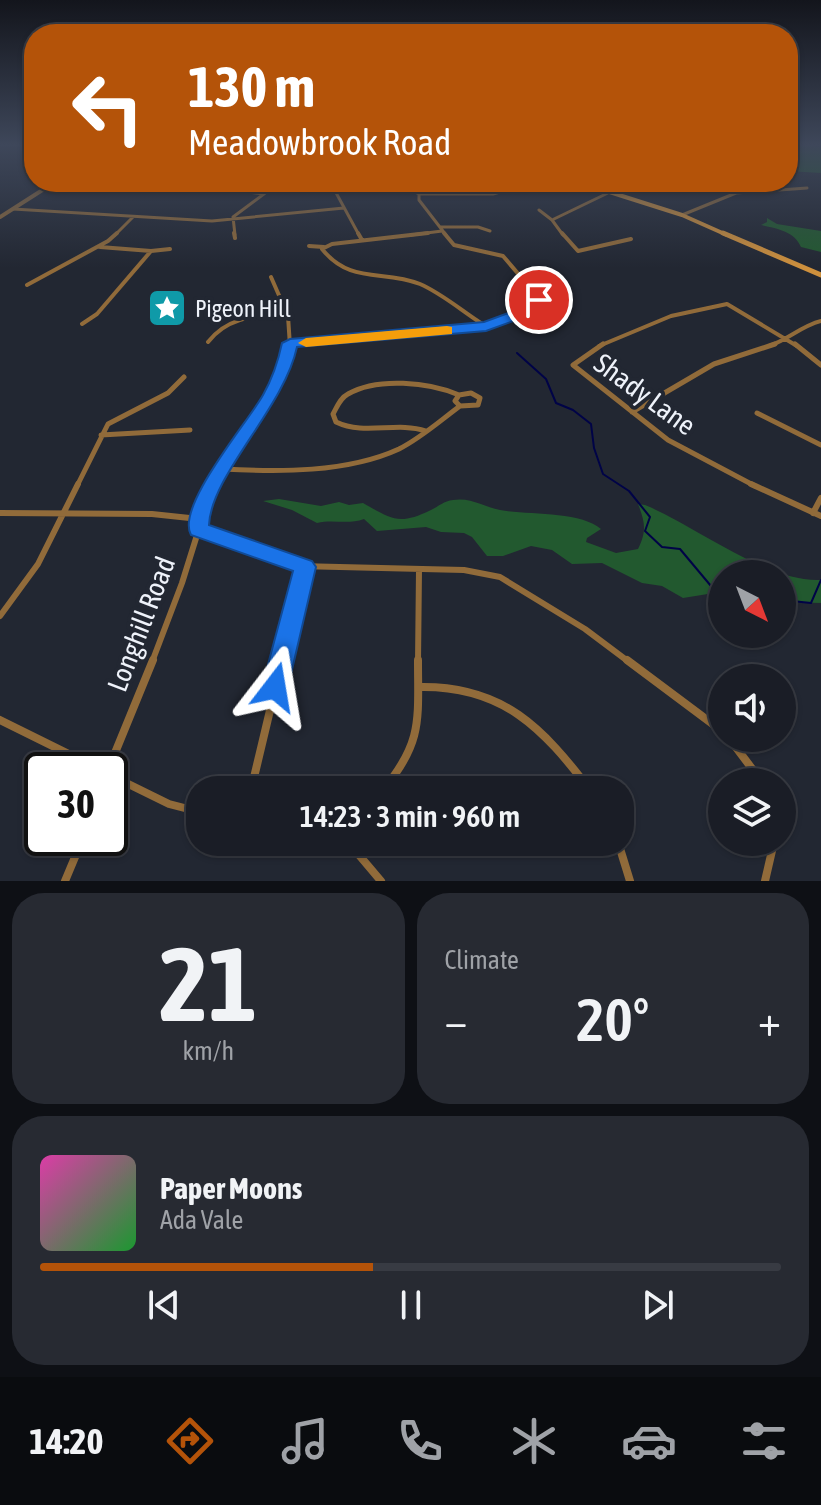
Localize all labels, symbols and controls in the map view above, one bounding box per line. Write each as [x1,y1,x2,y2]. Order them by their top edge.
text: 130 m [188,55,315,119]
icon: left [56,56,160,160]
text: Meadowbrook Road [188,121,451,163]
pin [505,266,573,334]
icon: arrive [517,278,561,322]
place icon: Pigeon Hill [146,287,188,329]
place label: Pigeon Hill [195,295,291,322]
street label: Shady Lane [588,347,702,441]
street label: Longhill Road [101,552,181,696]
north arrow [708,560,796,648]
map controls [708,560,796,856]
position arrow [233,645,317,729]
button: sound [708,664,796,752]
speed limit sign: 30 [24,752,128,856]
button: layers [708,768,796,856]
text: 14:23 · 3 min · 960 m [300,799,520,833]
text: 21 [159,924,257,1043]
text: Climate [445,945,519,975]
text: 20° [576,985,649,1054]
text: − [445,995,467,1045]
text: + [758,995,781,1045]
text: km/h [182,1036,234,1066]
text: Paper Moons [160,1171,302,1205]
text: Ada Vale [160,1205,243,1235]
icon: previous [142,1283,186,1327]
icon: pause [389,1283,433,1327]
icon: next [636,1283,680,1327]
icon: directions [162,1413,218,1469]
icon: music [277,1413,333,1469]
icon: phone [392,1413,448,1469]
icon: climate [506,1413,562,1469]
icon: car [621,1413,677,1469]
icon: filters [736,1413,792,1469]
text: 14:20 [29,1420,103,1462]

